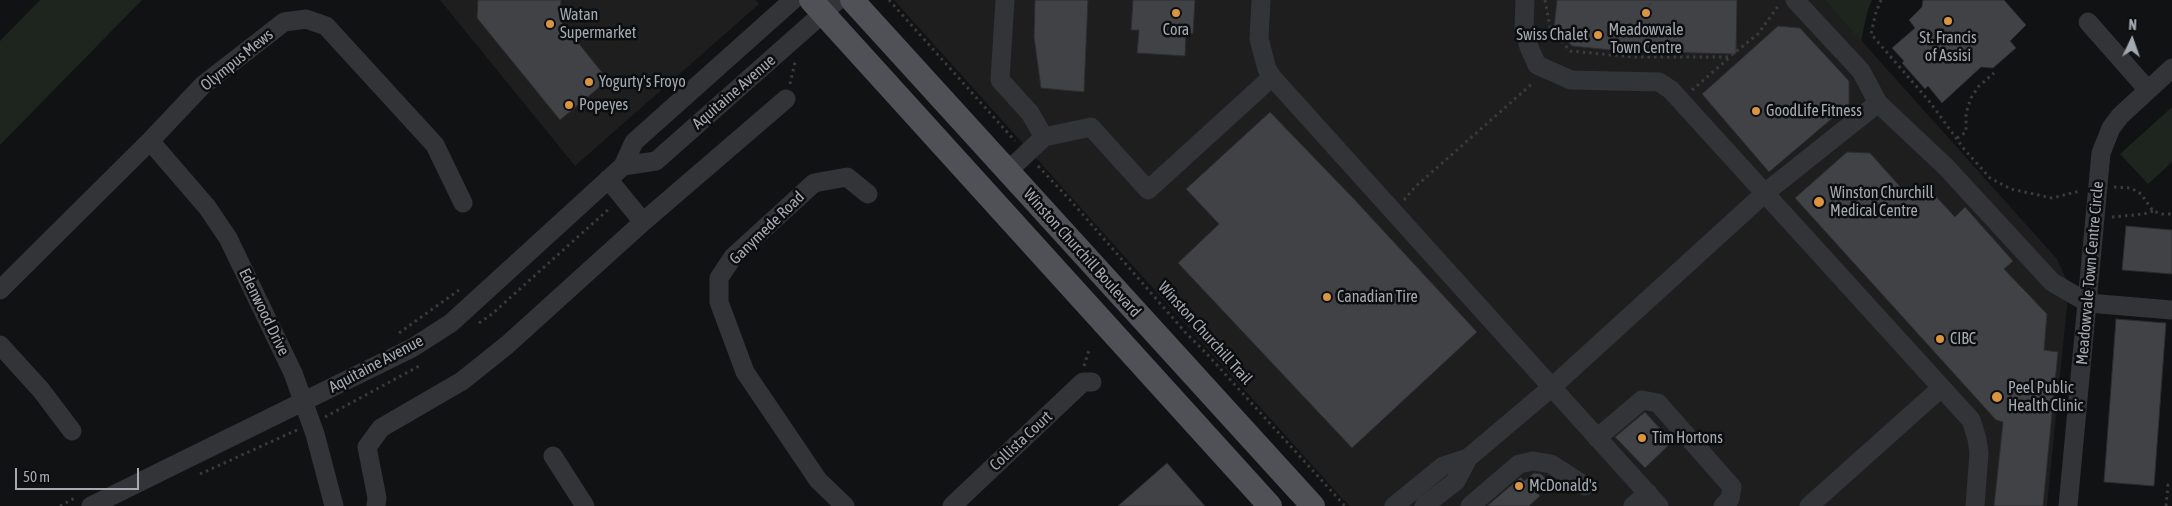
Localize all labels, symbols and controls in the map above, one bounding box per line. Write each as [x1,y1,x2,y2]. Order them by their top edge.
place label: Watan Supermarket [560,5,636,43]
marker: Cora [1170,7,1182,19]
marker: Meadowvale Town Centre [1640,7,1652,19]
marker: St. Francis of Assisi [1942,15,1954,27]
north arrow [2107,15,2157,65]
text: N [2128,17,2137,33]
marker: Watan Supermarket [544,18,556,30]
place label: Cora [1163,20,1189,40]
place label: Meadowvale Town Centre [1608,20,1684,58]
street label: Olympus Mews [197,25,277,95]
place label: Swiss Chalet [1516,25,1588,45]
place label: St. Francis of Assisi [1919,28,1977,66]
marker: Swiss Chalet [1592,29,1604,41]
street label: Aquitaine Avenue [688,51,780,133]
place label: Yogurty's Froyo [599,72,686,92]
marker: Yogurty's Froyo [583,76,595,88]
place label: Popeyes [579,95,628,115]
marker: Popeyes [563,99,575,111]
place label: GoodLife Fitness [1766,101,1862,121]
marker: GoodLife Fitness [1750,105,1762,117]
street label: Meadowvale Town Centre Circle [2072,180,2108,366]
place label: Winston Churchill Medical Centre [1830,183,1934,221]
street label: Winston Churchill Boulevard [1019,185,1145,321]
street label: Ganymede Road [726,188,808,268]
marker: Winston Churchill Medical Centre [1812,195,1826,209]
street label: Edenwood Drive [235,265,293,359]
street label: Winston Churchill Trail [1154,278,1256,388]
place label: Canadian Tire [1337,287,1418,307]
marker: Canadian Tire [1321,291,1333,303]
place label: CIBC [1950,329,1976,349]
street label: Aquitaine Avenue [326,331,426,397]
marker: CIBC [1934,333,1946,345]
place label: Peel Public Health Clinic [2008,378,2083,416]
marker: Peel Public Health Clinic [1990,390,2004,404]
street label: Collista Court [986,407,1056,475]
place label: Tim Hortons [1652,428,1723,448]
marker: Tim Hortons [1636,432,1648,444]
scale bar [18,458,141,490]
text: 50 m [23,468,50,485]
place label: McDonald's [1529,476,1597,496]
marker: McDonald's [1513,480,1525,492]

